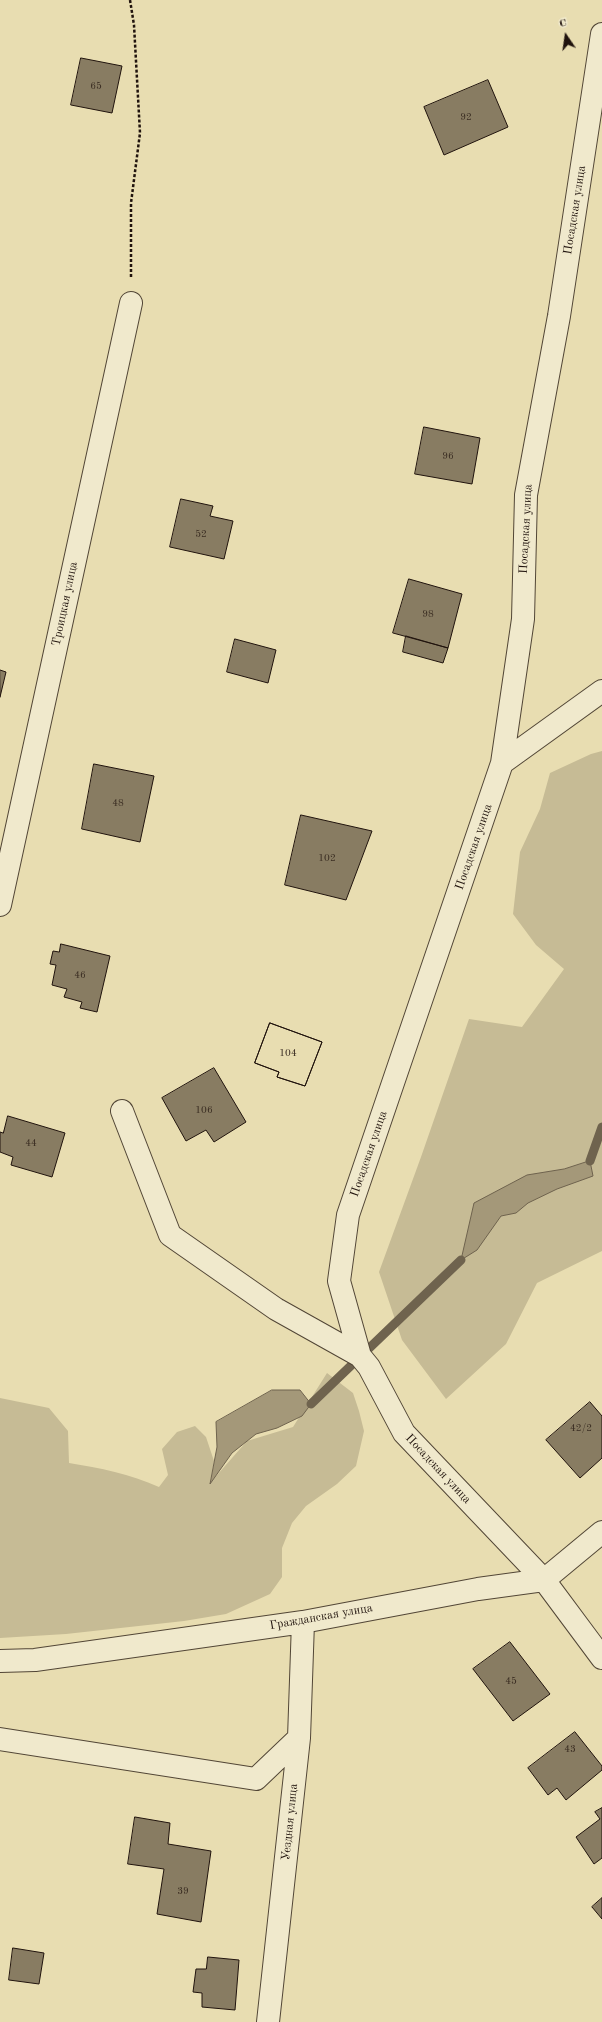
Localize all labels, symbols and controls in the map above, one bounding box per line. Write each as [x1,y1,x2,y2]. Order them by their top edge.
north arrow [546,16,586,56]
text: С [558,18,568,30]
house number: 65 [90,80,102,92]
house number: 92 [460,111,472,123]
street label: Посадская улица [561,164,589,256]
house number: 96 [442,450,454,462]
street label: Посадская улица [516,484,536,574]
house number: 52 [195,528,207,540]
street label: Троицкая улица [49,560,81,648]
house number: 98 [422,608,434,620]
house number: 48 [112,797,124,809]
street label: Посадская улица [453,802,495,892]
house number: 102 [318,852,336,864]
house number: 46 [74,969,86,981]
house number: 104 [279,1047,297,1059]
house number: 106 [195,1104,213,1116]
street label: Посадская улица [348,1109,390,1199]
house number: 44 [25,1137,37,1149]
house number: 42/2 [570,1422,592,1434]
street label: Посадская улица [402,1431,474,1507]
street label: Гражданская улица [268,1601,374,1633]
house number: 45 [505,1675,517,1687]
house number: 43 [564,1743,576,1755]
street label: Уездная улица [279,1783,301,1861]
house number: 39 [177,1885,189,1897]

